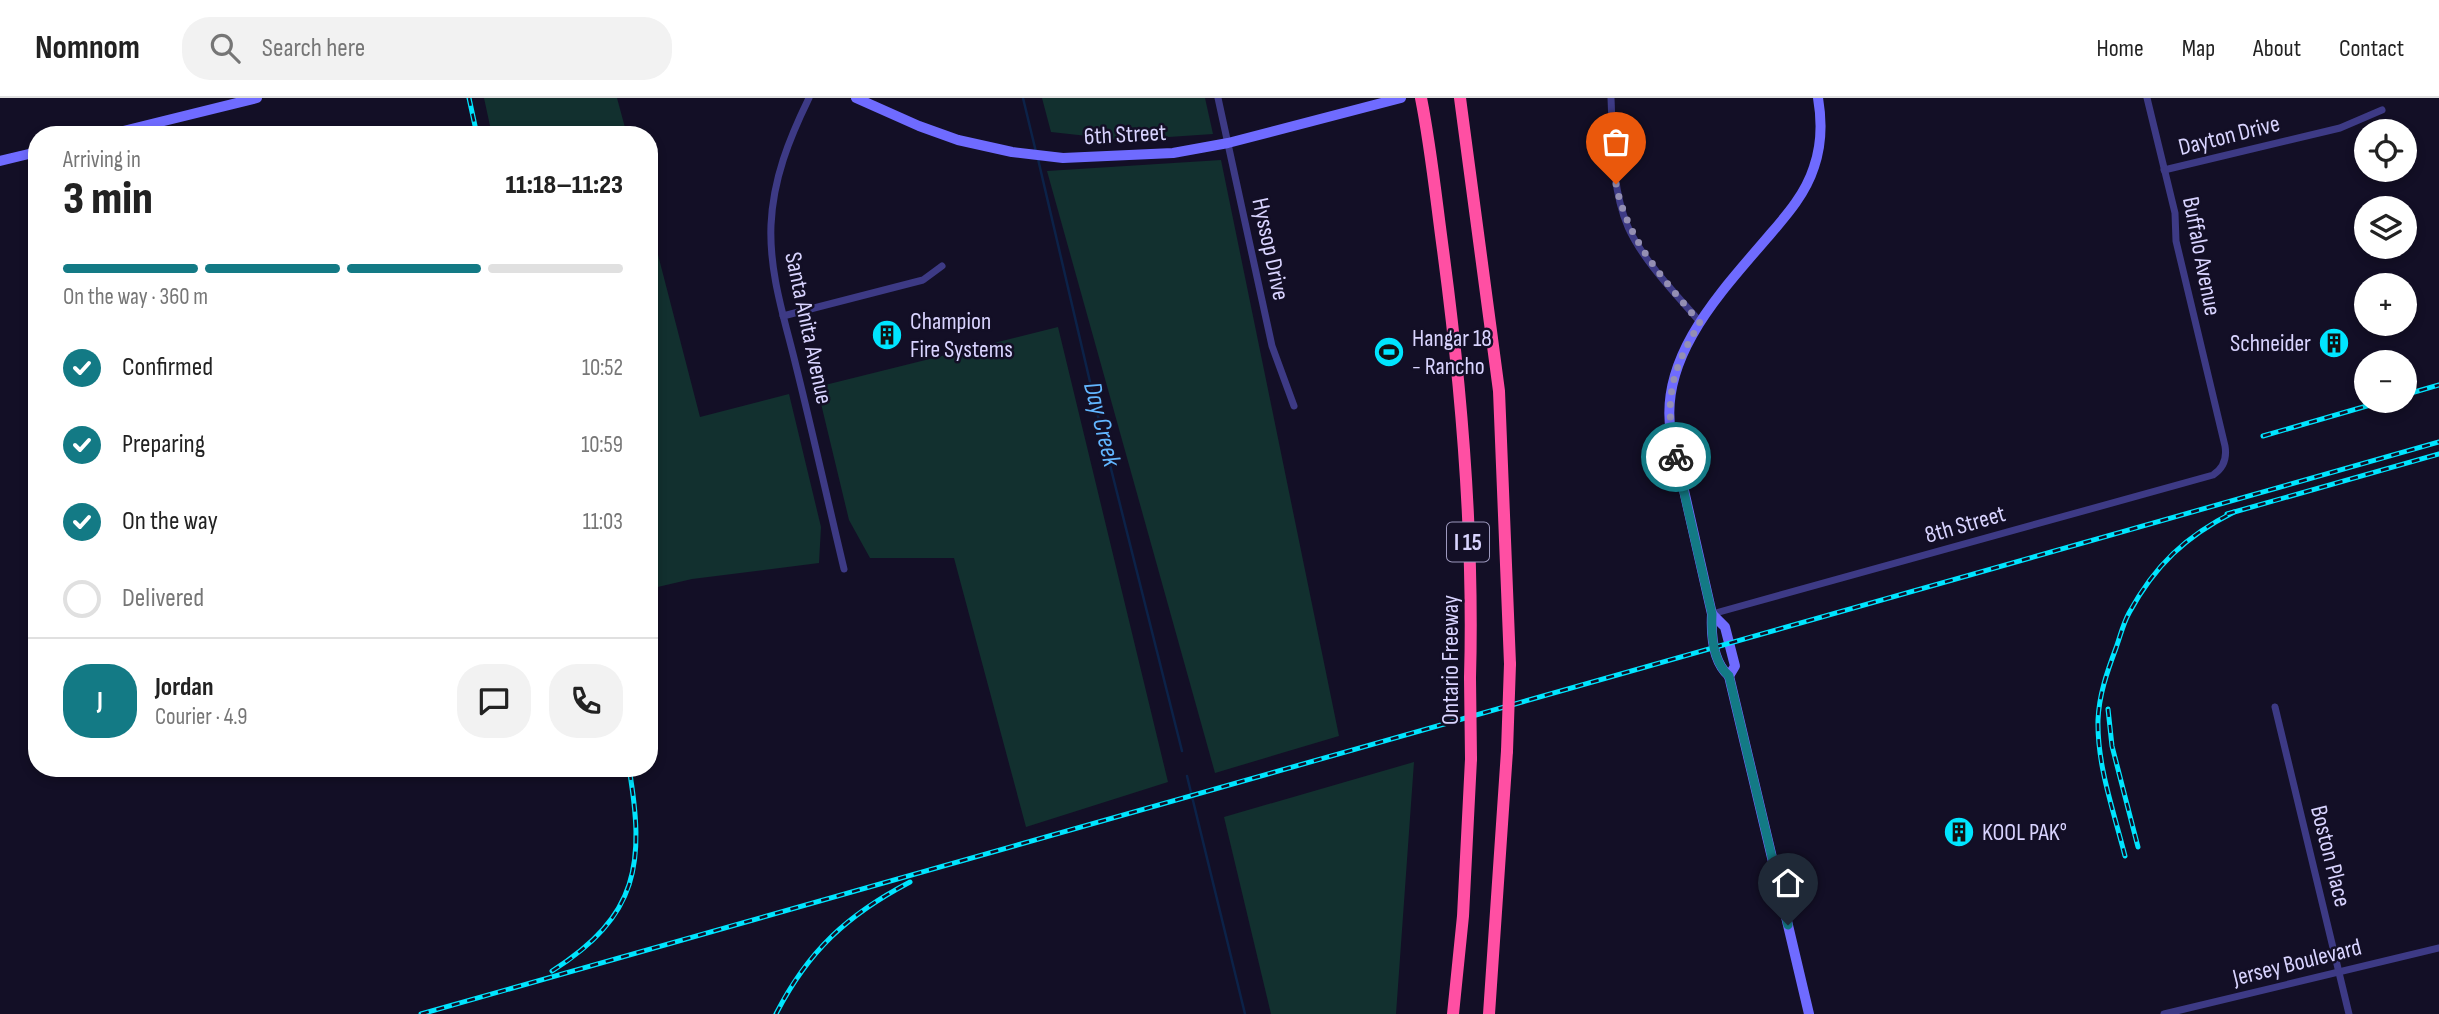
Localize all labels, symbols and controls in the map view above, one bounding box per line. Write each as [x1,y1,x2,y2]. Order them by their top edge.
search box [182,17,672,80]
text: Nomnom [35,28,140,68]
icon: search [206,29,244,67]
text: Search here [262,33,365,64]
text: Home [2096,34,2144,63]
text: Map [2182,34,2215,63]
text: About [2253,34,2301,63]
text: Contact [2339,34,2404,63]
street label: Dayton Drive [2176,109,2283,162]
pin [1586,112,1646,184]
street label: 6th Street [1083,118,1167,151]
map controls [2354,119,2417,413]
button: locate [2354,119,2417,182]
icon: bag [1597,123,1635,161]
text: Arriving in [63,146,141,174]
text: 11:18–11:23 [505,170,623,201]
text: 3 min [63,172,153,227]
street label: Buffalo Avenue [2176,194,2227,318]
street label: Hyssop Drive [1246,195,1296,303]
button: layers [2354,196,2417,259]
street label: Santa Anita Avenue [778,249,839,407]
button: + [2354,273,2417,336]
text: On the way · 360 m [63,283,208,311]
place label: Champion Fire Systems [910,307,1013,364]
building icon: Champion Fire Systems [870,318,904,352]
place label: Hangar 18 - Rancho [1412,324,1492,381]
building icon: Schneider [2317,326,2351,360]
place label: Schneider [2230,329,2311,358]
sports icon: Hangar 18 - Rancho [1372,335,1406,369]
icon: check [63,349,101,387]
button: − [2354,350,2417,413]
text: Confirmed [122,352,213,383]
text: 10:52 [582,354,623,382]
water label: Day Creek [1076,379,1127,471]
courier [1641,422,1711,492]
icon: check [63,426,101,464]
text: Preparing [122,429,205,460]
text: 10:59 [581,431,623,459]
icon: bike [1657,438,1695,476]
street label: 8th Street [1921,499,2009,550]
icon: check [63,503,101,541]
text: On the way [122,506,218,537]
text: 11:03 [583,508,623,536]
road number: I 15 [1447,522,1489,562]
text: Delivered [122,583,204,614]
street label: Ontario Freeway [1436,595,1465,725]
button: chat [457,664,531,738]
button: phone [549,664,623,738]
text: Jordan [155,672,213,703]
text: J [97,686,103,717]
text: Courier · 4.9 [155,703,247,731]
street label: Boston Place [2304,802,2357,910]
building icon: KOOL PAK° [1942,815,1976,849]
place label: KOOL PAK° [1982,818,2067,847]
pin [1758,853,1818,925]
icon: home [1769,864,1807,902]
street label: Jersey Boulevard [2229,933,2364,993]

